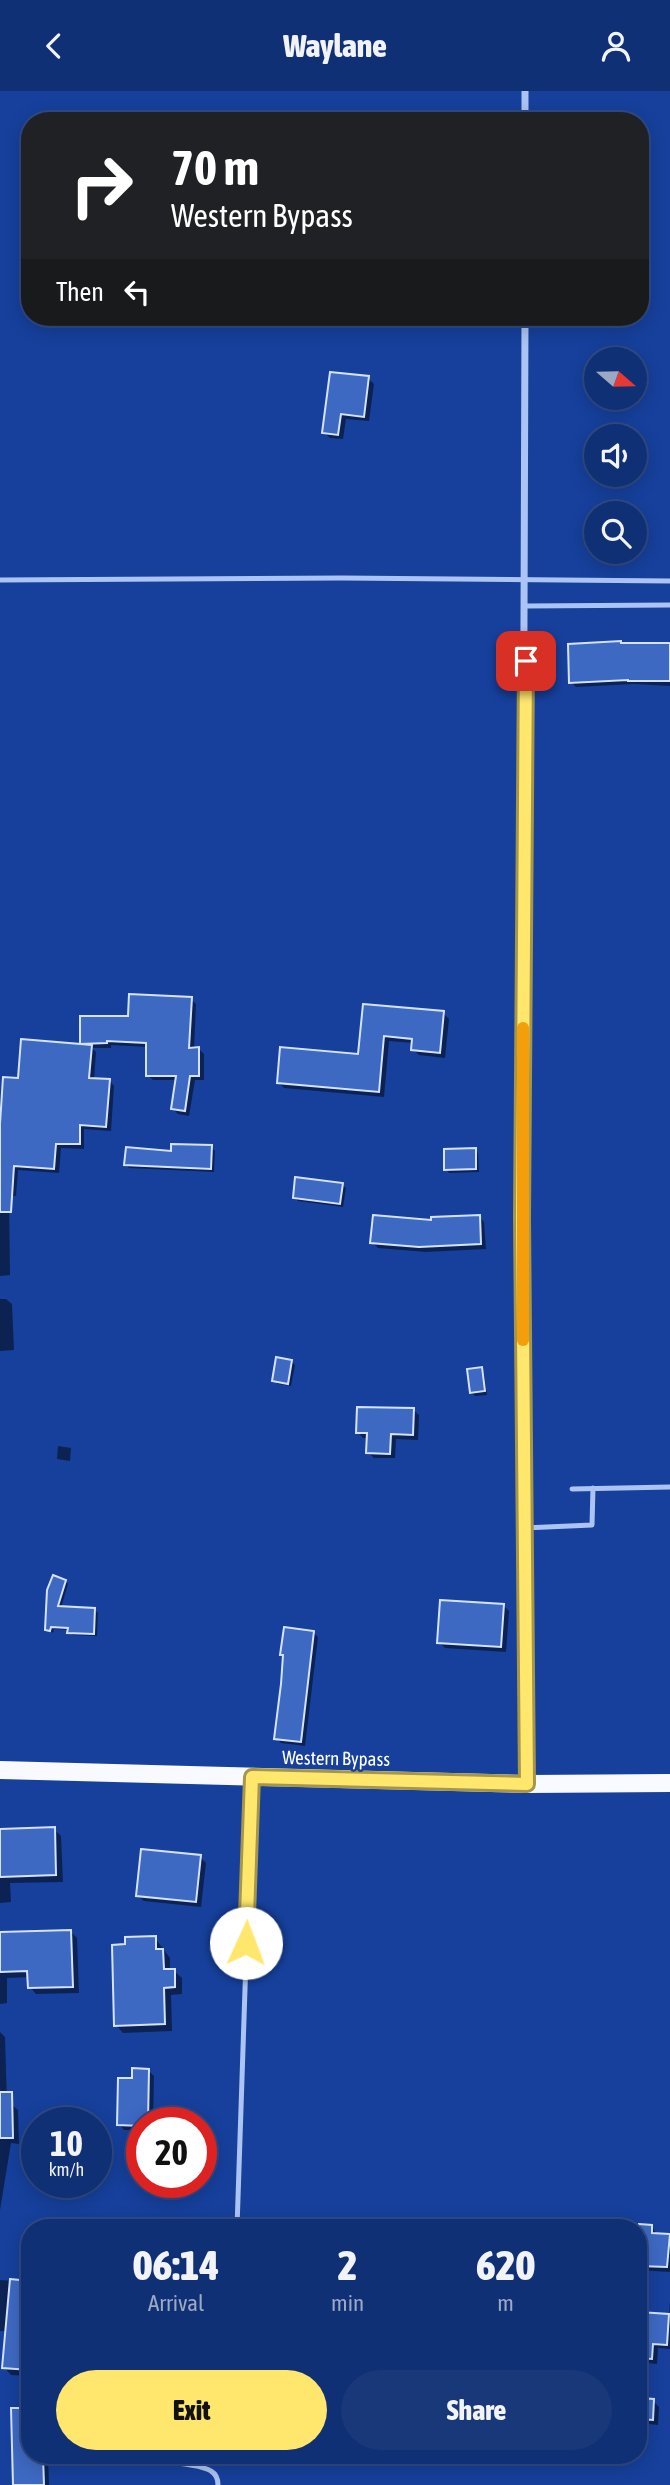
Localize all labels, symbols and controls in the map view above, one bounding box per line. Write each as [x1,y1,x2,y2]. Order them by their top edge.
icon: back [35,27,73,65]
text: Waylane [283,27,387,64]
icon: person [597,27,635,65]
text: 70 m [171,139,259,195]
icon: right [56,140,147,231]
text: Western Bypass [171,197,353,234]
icon: left [118,273,156,311]
text: Then [56,277,104,307]
north arrow [584,347,648,409]
map controls [584,347,647,564]
button: sound [584,424,647,487]
button: search [584,501,647,564]
pin [496,631,556,691]
icon: arrive [507,642,545,680]
street label: Western Bypass [282,1746,390,1770]
position arrow [209,1906,283,1980]
speed limit sign: 20 [126,2107,217,2198]
text: 10 [50,2123,83,2163]
text: km/h [49,2159,84,2180]
text: 06:14 [133,2241,219,2289]
text: 2 [338,2241,357,2289]
text: 620 [476,2241,535,2289]
text: Arrival [148,2290,204,2316]
text: min [331,2290,364,2316]
text: m [497,2290,514,2316]
button: Exit [56,2370,327,2450]
button: Share [341,2370,612,2450]

